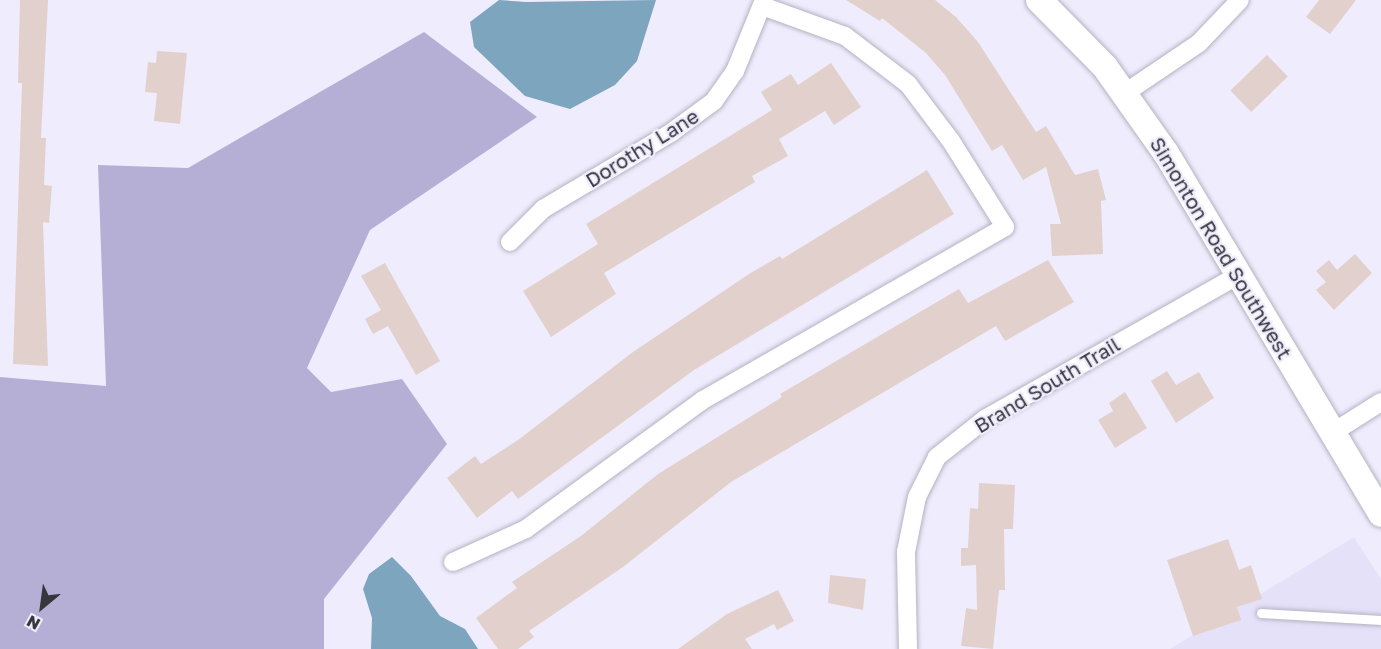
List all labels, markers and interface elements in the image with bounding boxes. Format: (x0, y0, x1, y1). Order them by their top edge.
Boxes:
street label: Dorothy Lane (581, 104, 703, 192)
street label: Simonton Road Southwest (1145, 133, 1297, 363)
street label: Brand South Trail (970, 332, 1124, 438)
north arrow (12, 577, 72, 637)
text: N (23, 611, 43, 634)

